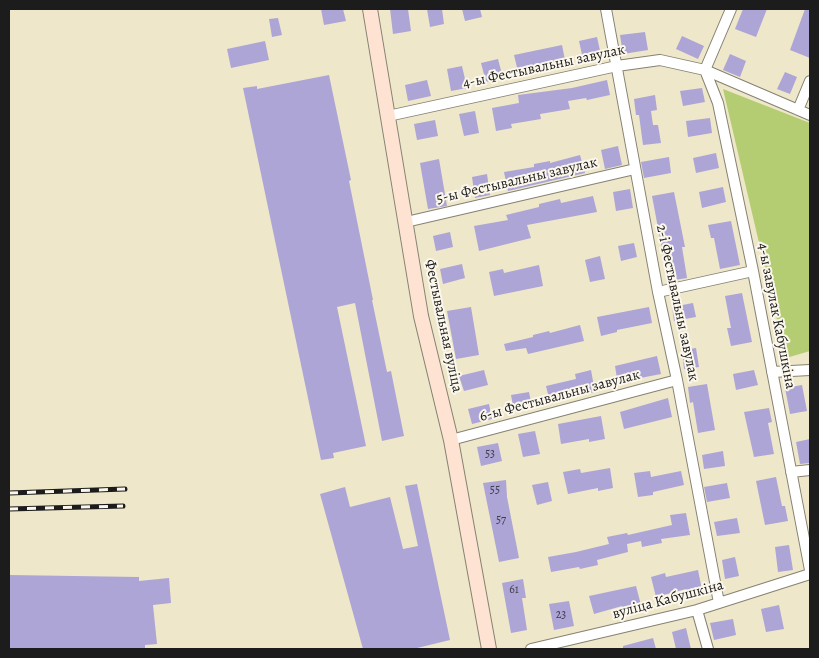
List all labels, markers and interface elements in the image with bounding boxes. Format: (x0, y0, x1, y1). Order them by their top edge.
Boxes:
street label: 4-ы Фестывальны завулак (461, 41, 627, 93)
street label: 5-ы Фестывальны завулак (435, 154, 599, 208)
street label: 2-і Фестывальны завулак (652, 223, 702, 383)
street label: 4-ы завулак Кабушкіна (753, 241, 799, 391)
street label: Фестывальная вуліца (420, 258, 466, 394)
street label: 6-ы Фестывальны завулак (478, 366, 642, 426)
house number: 53 (485, 447, 495, 461)
house number: 55 (490, 483, 500, 497)
house number: 57 (496, 513, 506, 527)
street label: вуліца Кабушкіна (610, 576, 726, 624)
house number: 61 (509, 583, 519, 597)
house number: 23 (556, 608, 566, 622)

